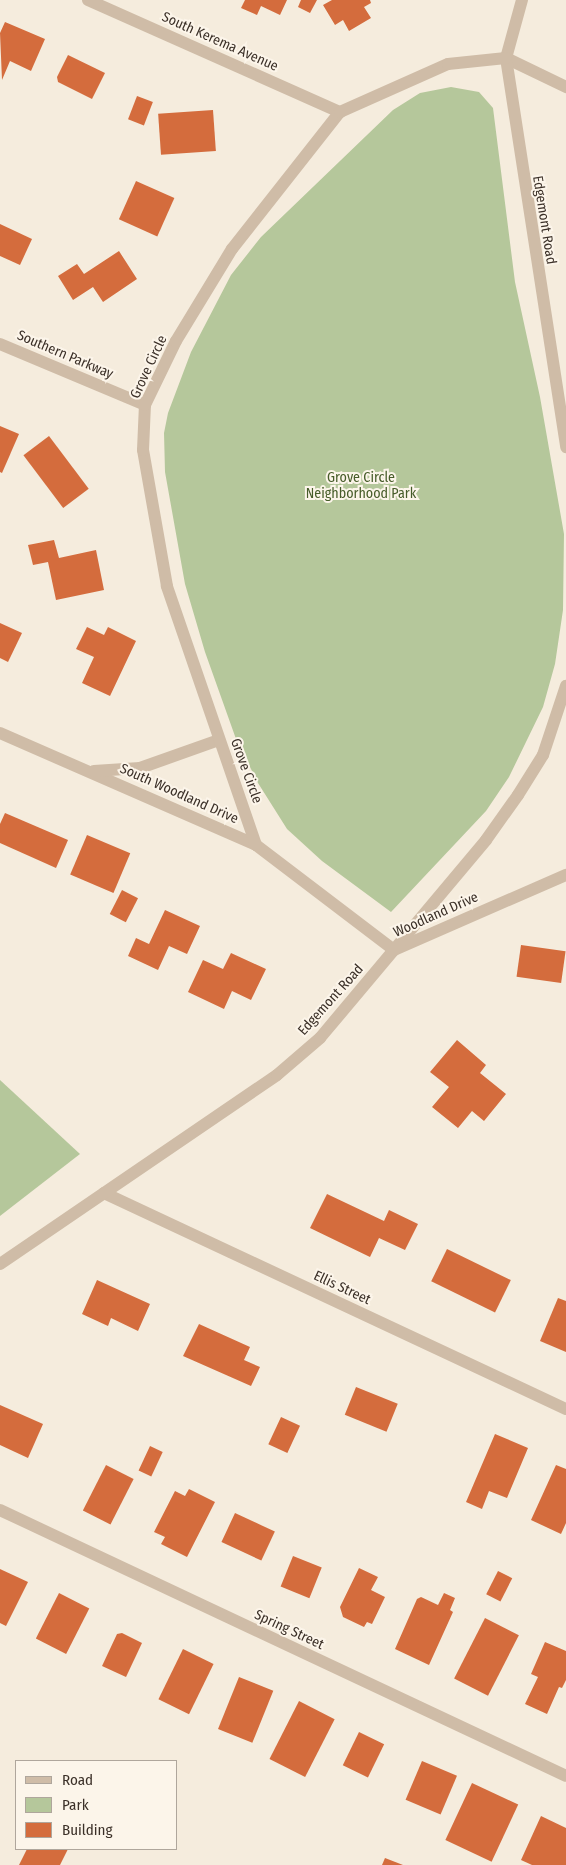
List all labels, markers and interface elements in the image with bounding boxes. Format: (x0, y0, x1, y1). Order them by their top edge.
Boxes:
street label: South Kerema Avenue (159, 9, 281, 75)
street label: Edgemont Road (529, 175, 559, 265)
street label: Southern Parkway (14, 327, 116, 383)
street label: Grove Circle (127, 333, 171, 401)
park label: Grove Circle Neighborhood Park (306, 470, 416, 502)
street label: Grove Circle (226, 736, 266, 806)
street label: South Woodland Drive (117, 760, 241, 828)
street label: Woodland Drive (391, 889, 481, 941)
street label: Edgemont Road (295, 961, 367, 1039)
street label: Ellis Street (311, 1267, 373, 1309)
street label: Spring Street (252, 1607, 326, 1653)
legend (15, 1760, 178, 1850)
text: Road (62, 1771, 93, 1789)
text: Park (62, 1796, 89, 1814)
text: Building (62, 1821, 113, 1839)

